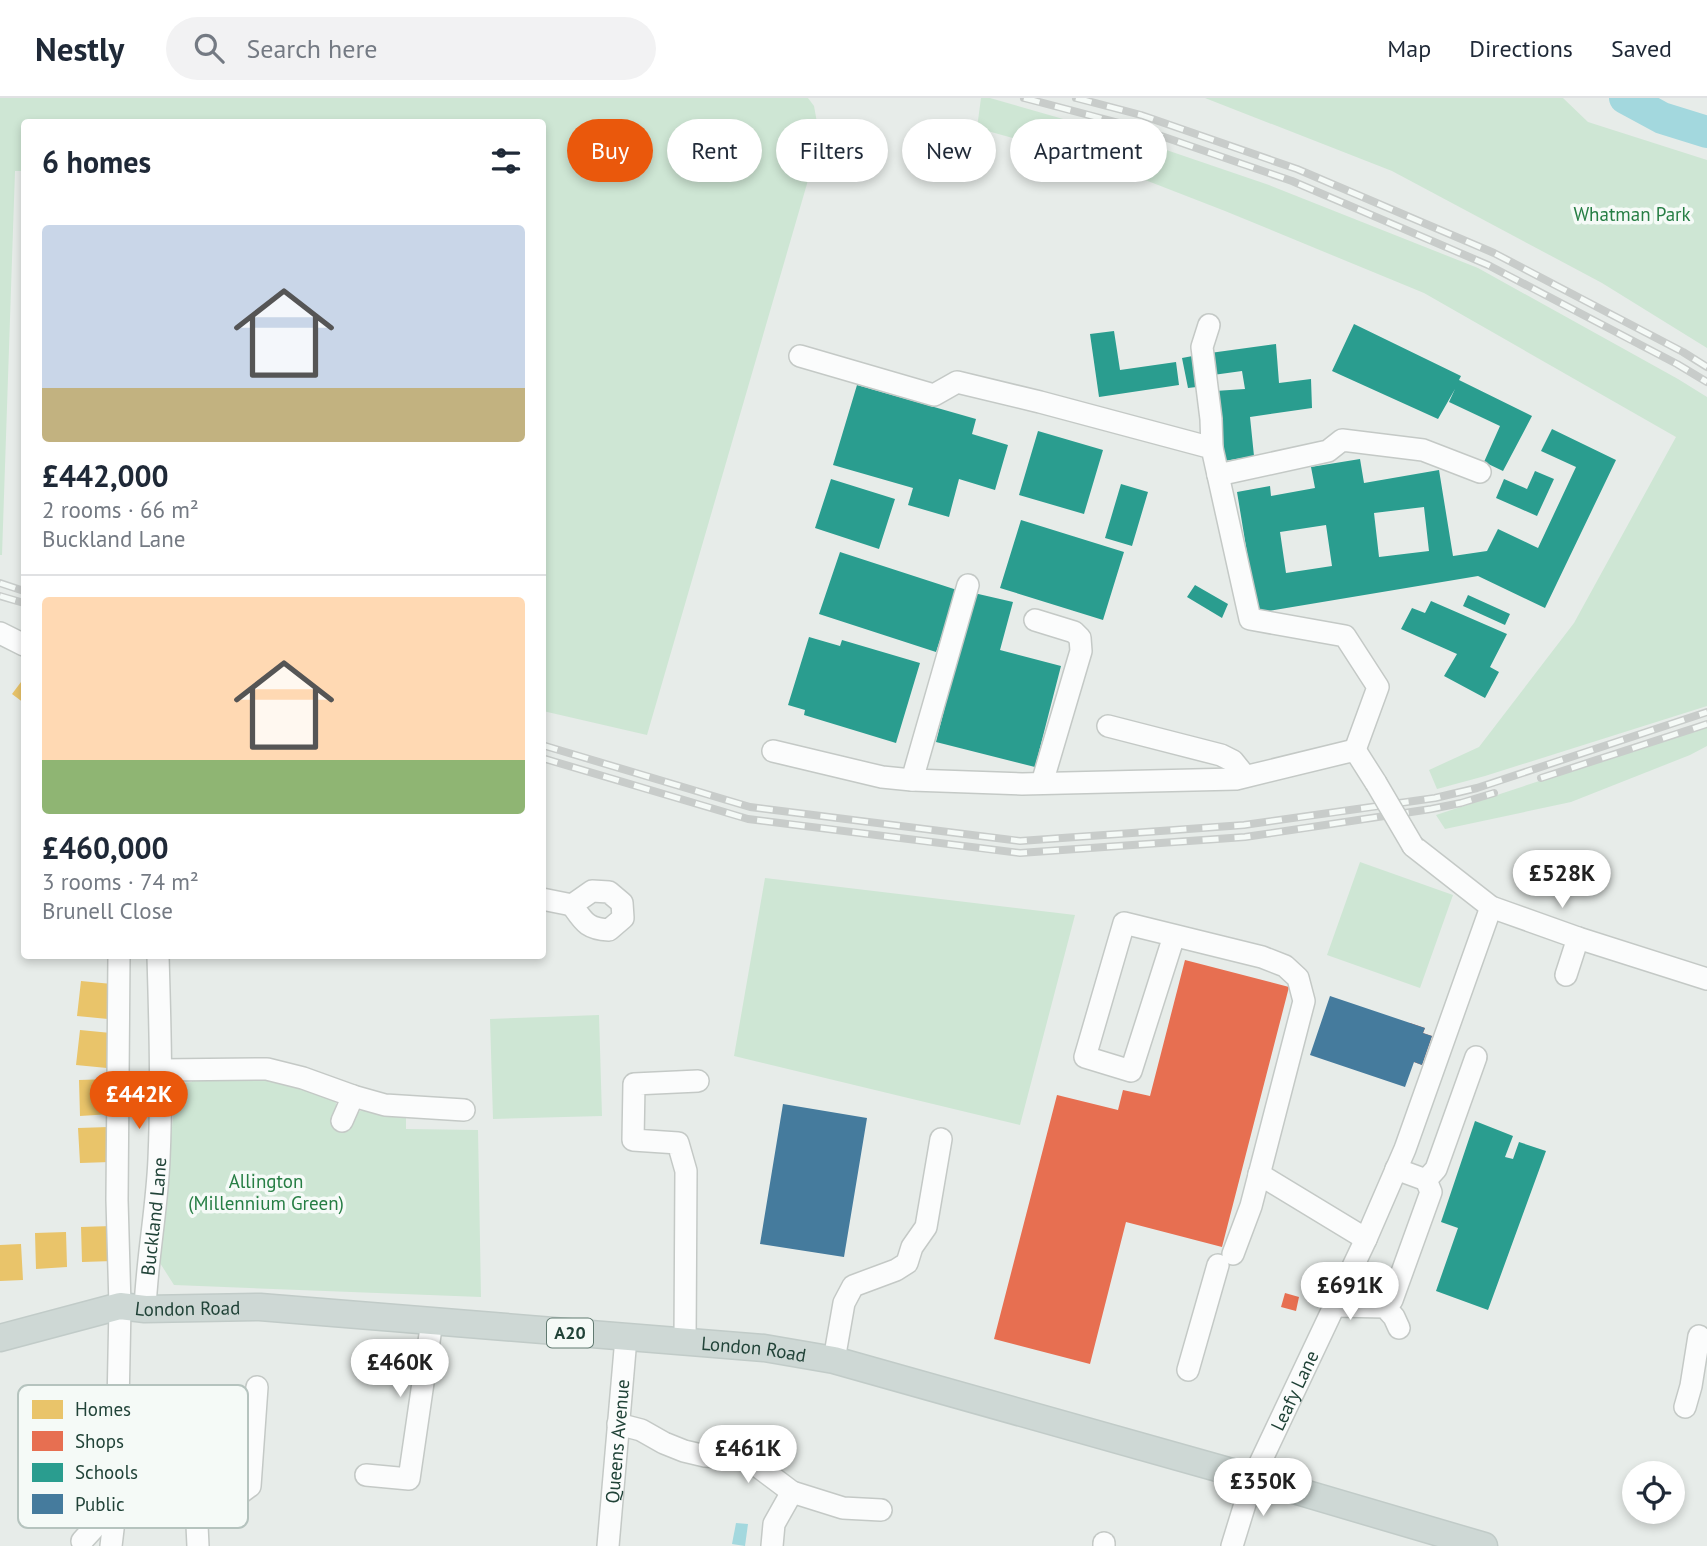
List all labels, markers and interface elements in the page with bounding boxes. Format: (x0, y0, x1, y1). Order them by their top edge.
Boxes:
search box (166, 17, 656, 80)
text: Nestly (35, 27, 124, 70)
icon: search (190, 29, 228, 67)
text: Search here (246, 32, 378, 65)
text: Map (1387, 33, 1431, 64)
text: Directions (1469, 33, 1573, 64)
text: Saved (1611, 33, 1672, 64)
chip: Buy (567, 119, 653, 182)
chip: Rent (667, 119, 762, 182)
chip: Filters (776, 119, 888, 182)
chip: New (902, 119, 996, 182)
chip: Apartment (1010, 119, 1167, 182)
text: 6 homes (42, 142, 151, 181)
icon: filters (487, 142, 525, 180)
park label: Whatman Park (1573, 202, 1691, 226)
icon: home (221, 270, 347, 396)
text: £442,000 (42, 456, 169, 495)
text: 2 rooms · 66 m² (42, 495, 199, 524)
text: Buckland Lane (42, 524, 186, 553)
icon: home (221, 642, 347, 768)
text: £460,000 (42, 828, 169, 867)
pin: £528K (1513, 850, 1611, 910)
text: £528K (1529, 858, 1595, 887)
text: 3 rooms · 74 m² (42, 867, 199, 896)
text: Brunell Close (42, 896, 173, 925)
pin: £442K (90, 1072, 188, 1131)
text: £442K (106, 1079, 172, 1108)
street label: Buckland Lane (135, 1157, 171, 1277)
park label: Allington (Millennium Green) (188, 1169, 344, 1215)
pin: £691K (1301, 1262, 1399, 1322)
text: £691K (1317, 1270, 1383, 1299)
street label: London Road (134, 1295, 241, 1321)
road number: A20 (547, 1318, 593, 1348)
street label: London Road (700, 1331, 808, 1367)
pin: £460K (351, 1340, 449, 1399)
street label: Leafy Lane (1265, 1346, 1324, 1434)
text: £460K (367, 1347, 433, 1376)
street label: Queens Avenue (600, 1378, 634, 1504)
legend (18, 1385, 248, 1528)
text: Homes (75, 1397, 131, 1421)
pin: £461K (699, 1426, 797, 1485)
text: Shops (75, 1429, 124, 1453)
text: £461K (715, 1433, 781, 1462)
pin: £350K (1214, 1458, 1312, 1518)
text: Schools (75, 1460, 138, 1484)
map controls (1622, 1461, 1685, 1524)
button: locate (1622, 1461, 1685, 1524)
text: £350K (1230, 1466, 1296, 1495)
text: Public (75, 1492, 125, 1516)

